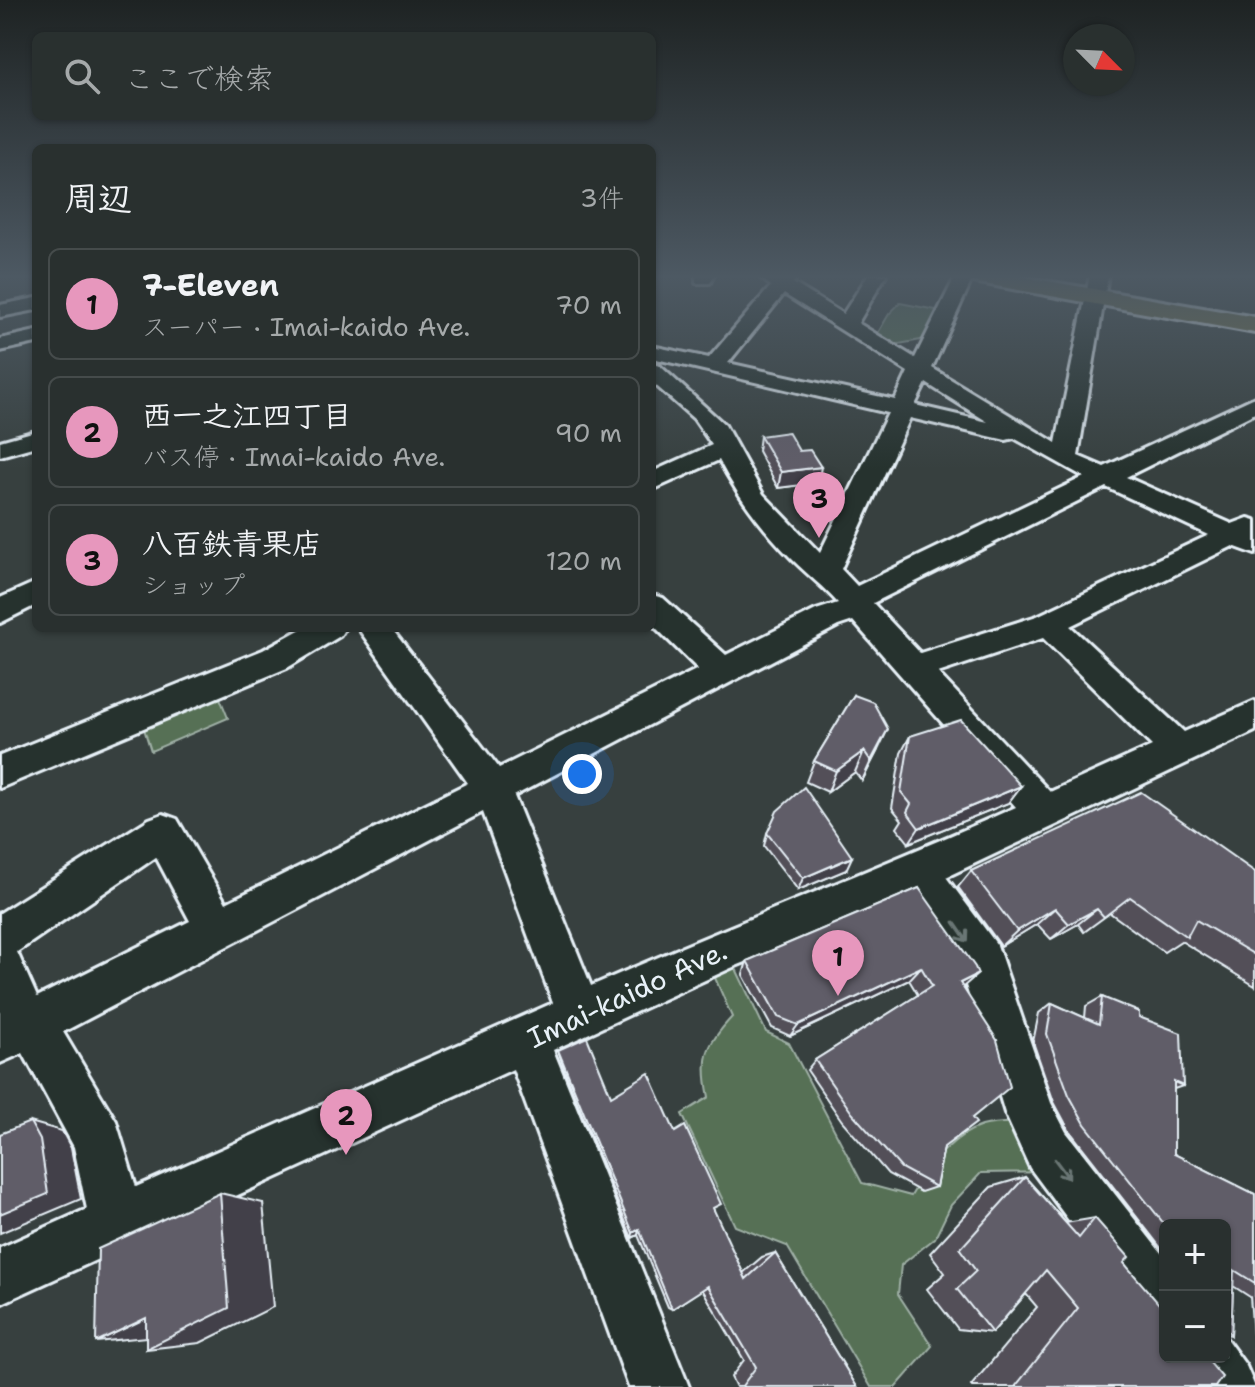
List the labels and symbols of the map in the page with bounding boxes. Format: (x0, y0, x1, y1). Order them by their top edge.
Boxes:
north arrow (1063, 24, 1135, 96)
pin: 3 (793, 472, 845, 538)
your location (562, 754, 602, 794)
one-way arrow (953, 921, 969, 943)
pin: 1 (812, 930, 864, 996)
street label: Imai-kaido Ave. (521, 931, 733, 1057)
pin: 2 (320, 1089, 372, 1155)
one-way arrow (1054, 1158, 1071, 1179)

